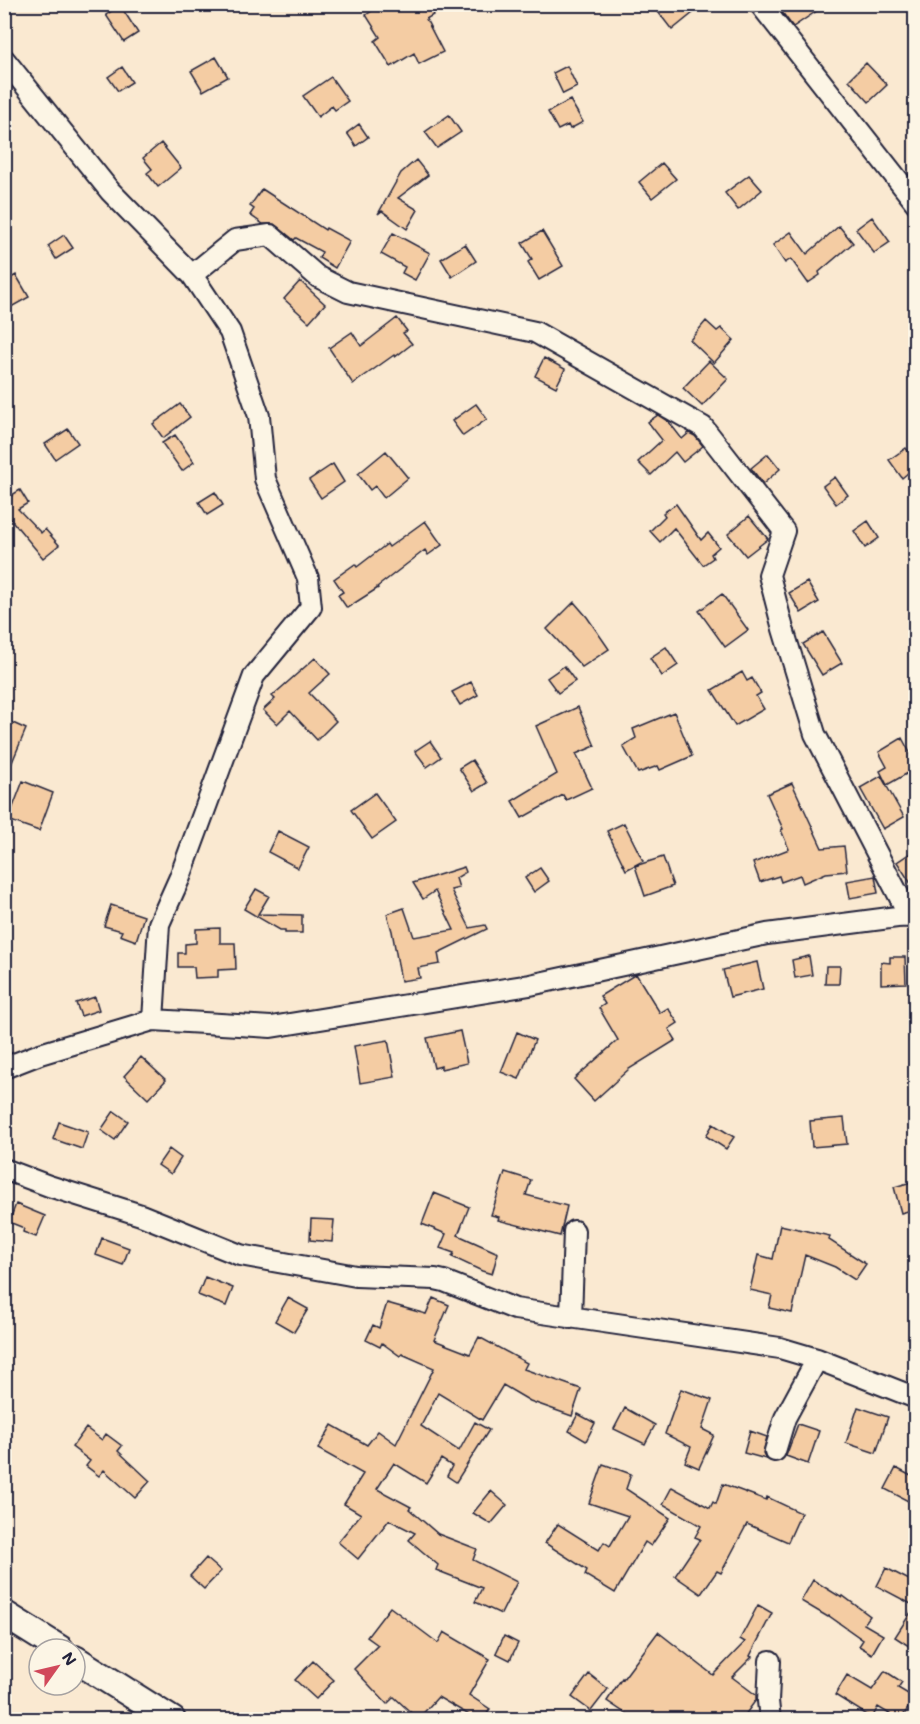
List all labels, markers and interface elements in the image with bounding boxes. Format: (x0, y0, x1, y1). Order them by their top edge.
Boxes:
north arrow (27, 1637, 87, 1697)
text: N (58, 1647, 82, 1669)

